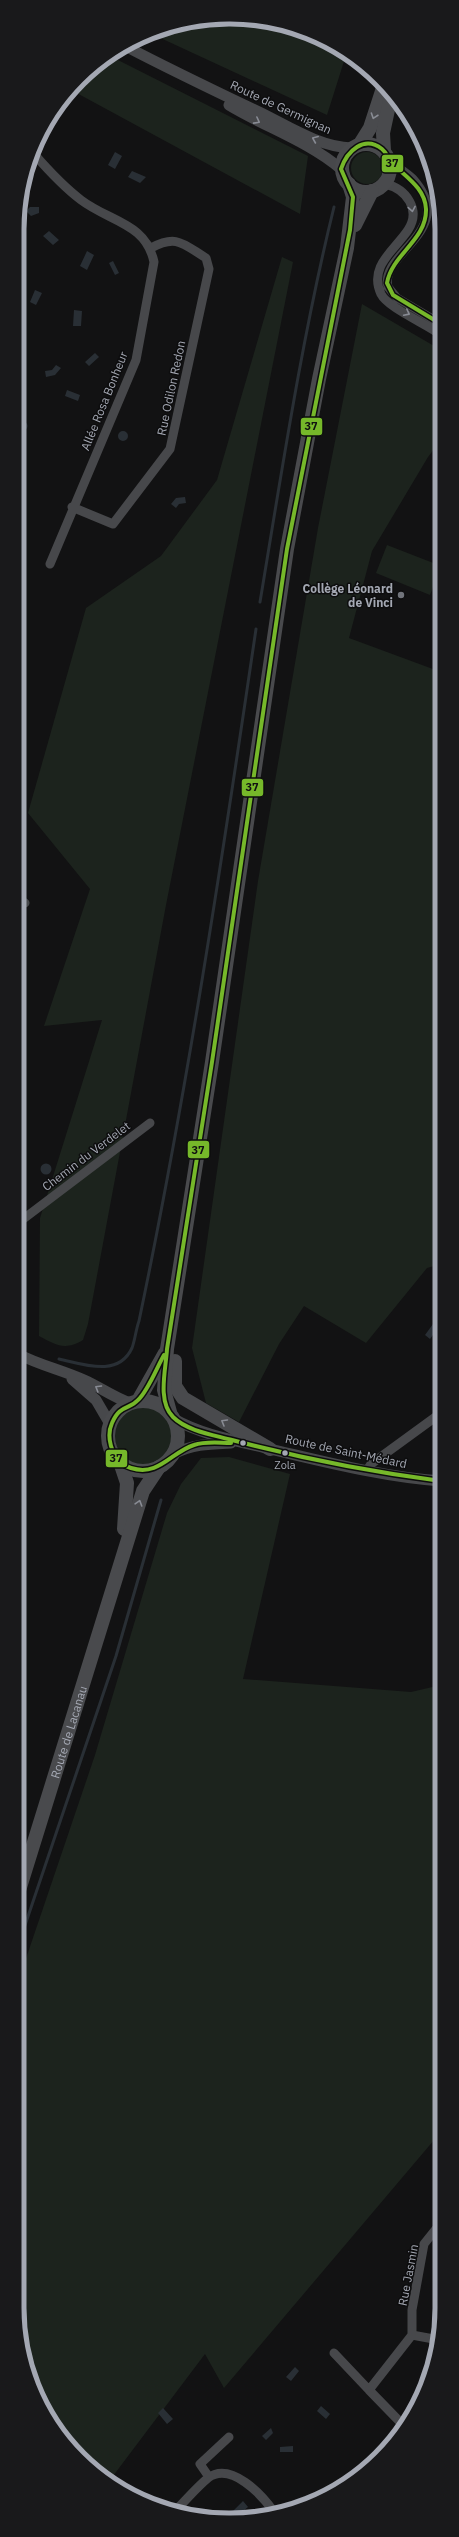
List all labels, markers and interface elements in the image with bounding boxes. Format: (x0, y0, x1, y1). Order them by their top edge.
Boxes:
street label: Route de Germignan (228, 77, 334, 137)
one-way arrow (371, 112, 379, 119)
one-way arrow (252, 117, 260, 124)
one-way arrow (311, 135, 318, 143)
line badge: 37 (381, 154, 404, 173)
text: 37 (385, 156, 399, 170)
one-way arrow (407, 205, 415, 212)
one-way arrow (403, 309, 410, 316)
street label: Rue Odilon Redon (154, 339, 188, 437)
street label: Allée Rosa Bonheur (77, 349, 131, 453)
line badge: 37 (300, 417, 323, 436)
text: 37 (304, 419, 318, 433)
place label: Collège Léonard de Vinci (303, 581, 393, 610)
marker: Collège Léonard de Vinci (396, 590, 406, 600)
line badge: 37 (241, 778, 264, 797)
text: 37 (245, 780, 259, 794)
street label: Chemin du Verdelet (39, 1118, 133, 1194)
line badge: 37 (187, 1140, 210, 1159)
text: 37 (191, 1143, 205, 1157)
one-way arrow (95, 1385, 102, 1392)
one-way arrow (221, 1420, 228, 1427)
street label: Route de Saint-Médard (284, 1431, 408, 1471)
unlabelled marker (238, 1438, 248, 1448)
marker: Zola (280, 1448, 290, 1458)
line badge: 37 (105, 1449, 128, 1468)
text: 37 (109, 1451, 123, 1465)
place label: Zola (274, 1458, 296, 1472)
one-way arrow (134, 1500, 143, 1507)
street label: Route de Lacanau (47, 1684, 90, 1780)
street label: Rue Jasmin (395, 2243, 421, 2307)

